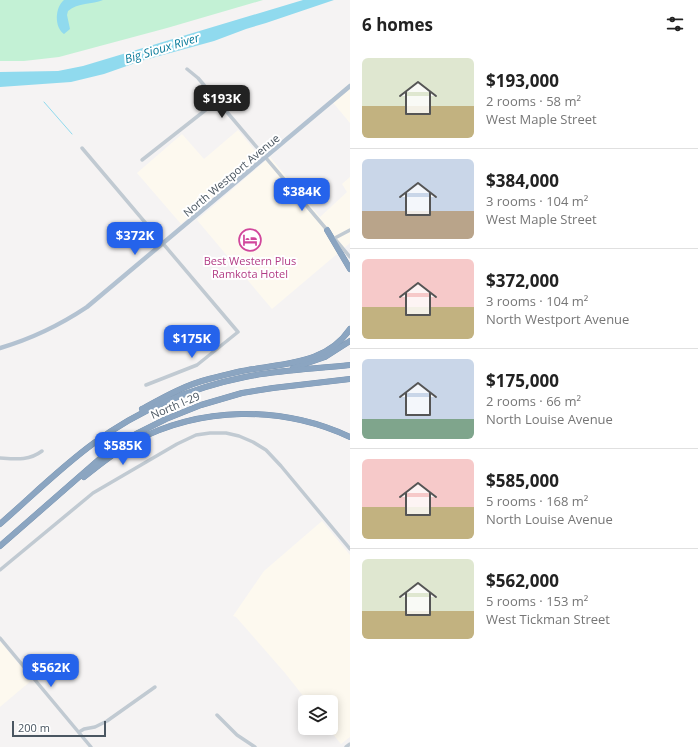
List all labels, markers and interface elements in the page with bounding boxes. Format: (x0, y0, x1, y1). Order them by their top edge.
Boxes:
text: 6 homes (362, 13, 433, 36)
icon: filters (664, 13, 686, 35)
water label: Big Sioux River (123, 28, 203, 67)
text: $193,000 (486, 69, 559, 92)
icon: home (394, 74, 442, 122)
pin: $193K (194, 85, 250, 119)
text: $193K (203, 89, 241, 107)
text: 2 rooms · 58 m² (486, 92, 581, 110)
text: West Maple Street (486, 110, 597, 128)
street label: North Westport Avenue (180, 130, 282, 220)
text: $384,000 (486, 169, 559, 192)
icon: home (394, 175, 442, 223)
pin: $384K (274, 178, 330, 212)
text: $384K (283, 182, 321, 200)
text: 3 rooms · 104 m² (486, 192, 588, 210)
text: West Maple Street (486, 210, 597, 228)
pin: $372K (107, 222, 163, 256)
text: $372K (116, 226, 154, 244)
hotel icon: Best Western Plus Ramkota Hotel (237, 227, 263, 253)
place label: Best Western Plus Ramkota Hotel (204, 253, 296, 281)
text: $372,000 (486, 269, 559, 292)
icon: home (394, 275, 442, 323)
text: 3 rooms · 104 m² (486, 292, 588, 310)
text: North Westport Avenue (486, 310, 629, 328)
pin: $175K (164, 325, 220, 359)
text: $175K (173, 329, 211, 347)
text: $175,000 (486, 369, 559, 392)
icon: home (394, 375, 442, 423)
street label: North I-29 (148, 388, 202, 422)
text: 2 rooms · 66 m² (486, 392, 581, 410)
text: North Louise Avenue (486, 410, 613, 428)
pin: $585K (95, 432, 151, 466)
text: $585K (104, 436, 142, 454)
text: $585,000 (486, 469, 559, 492)
icon: home (394, 475, 442, 523)
text: 5 rooms · 168 m² (486, 492, 588, 510)
text: North Louise Avenue (486, 510, 613, 528)
text: $562,000 (486, 569, 559, 592)
icon: home (394, 575, 442, 623)
text: 5 rooms · 153 m² (486, 592, 588, 610)
text: West Tickman Street (486, 610, 610, 628)
pin: $562K (23, 654, 79, 688)
text: $562K (32, 658, 70, 676)
map controls (298, 695, 338, 735)
button: layers (298, 695, 338, 735)
scale bar (12, 719, 106, 738)
text: 200 m (18, 720, 50, 735)

